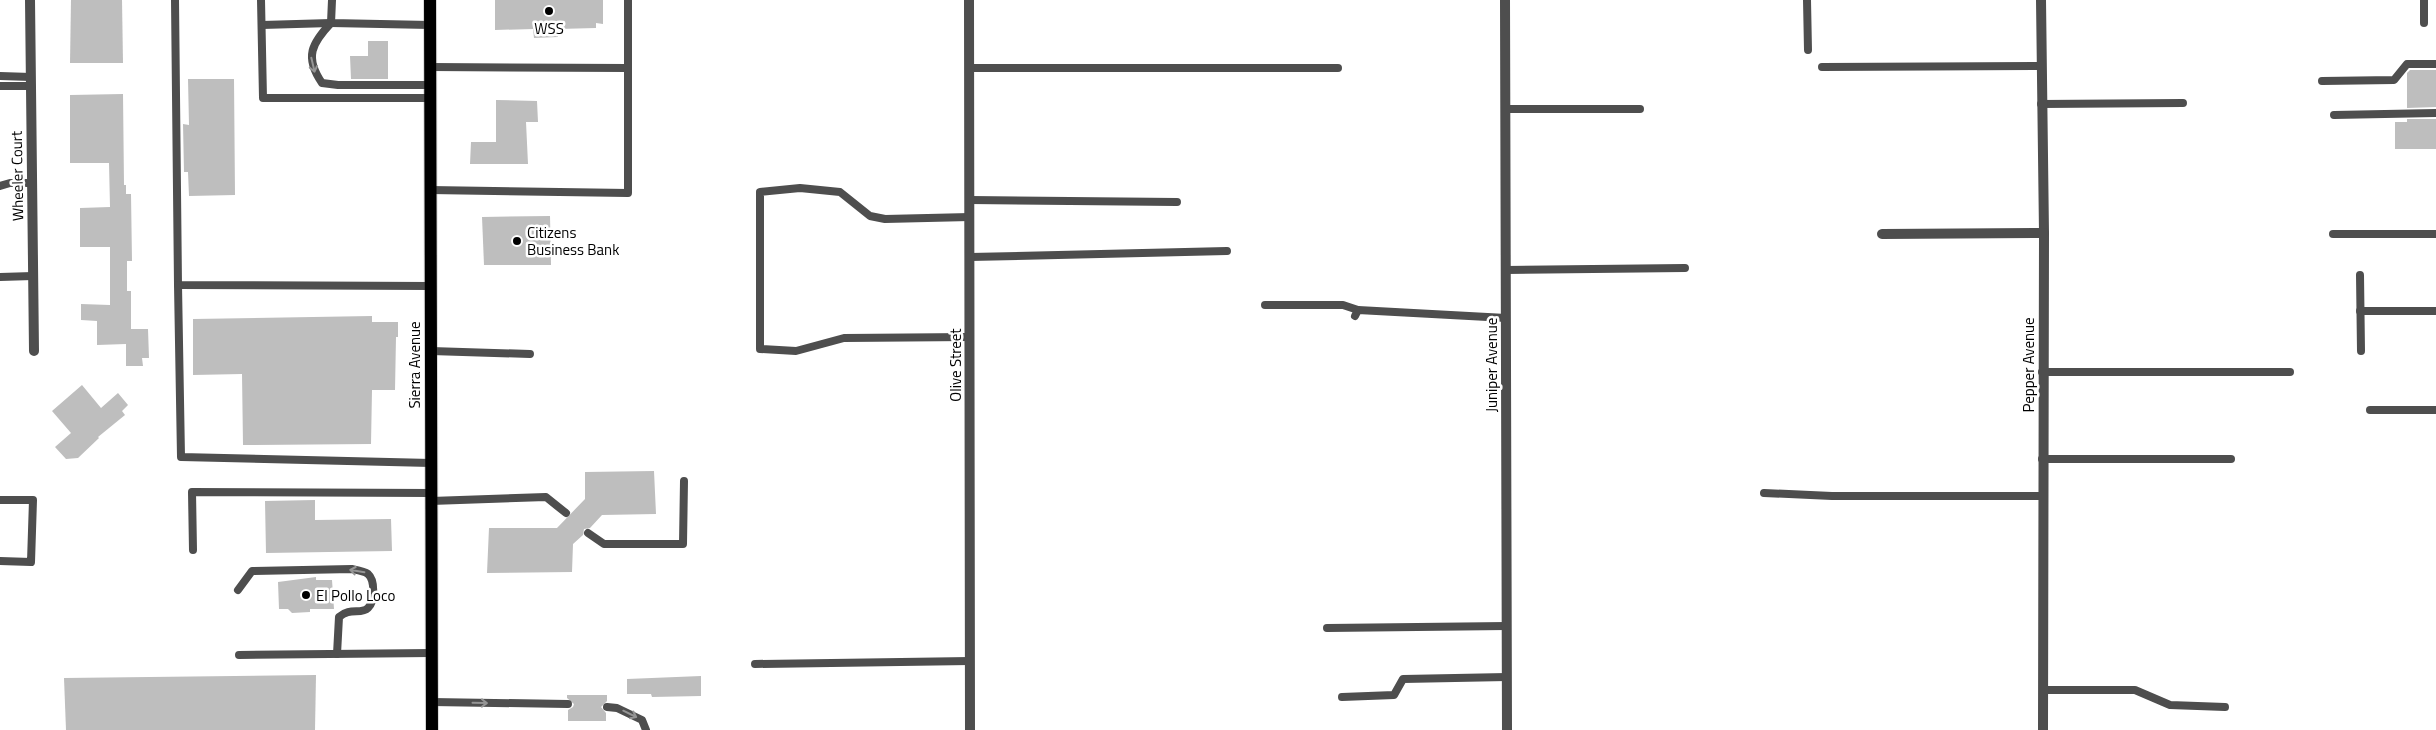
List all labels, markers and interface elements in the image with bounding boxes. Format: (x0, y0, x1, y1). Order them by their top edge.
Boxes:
marker: WSS (543, 5, 555, 17)
place label: WSS (534, 17, 564, 40)
one-way arrow (309, 56, 318, 72)
street label: Wheeler Court (5, 130, 29, 221)
place label: Citizens Business Bank (527, 221, 619, 261)
marker: Citizens Business Bank (511, 235, 523, 247)
street label: Pepper Avenue (2017, 317, 2040, 413)
street label: Juniper Avenue (1480, 318, 1503, 412)
street label: Sierra Avenue (403, 321, 426, 409)
street label: Olive Street (944, 328, 967, 402)
one-way arrow (349, 565, 365, 575)
place label: El Pollo Loco (316, 584, 395, 607)
marker: El Pollo Loco (300, 589, 312, 601)
one-way arrow (472, 698, 488, 708)
one-way arrow (622, 710, 637, 719)

